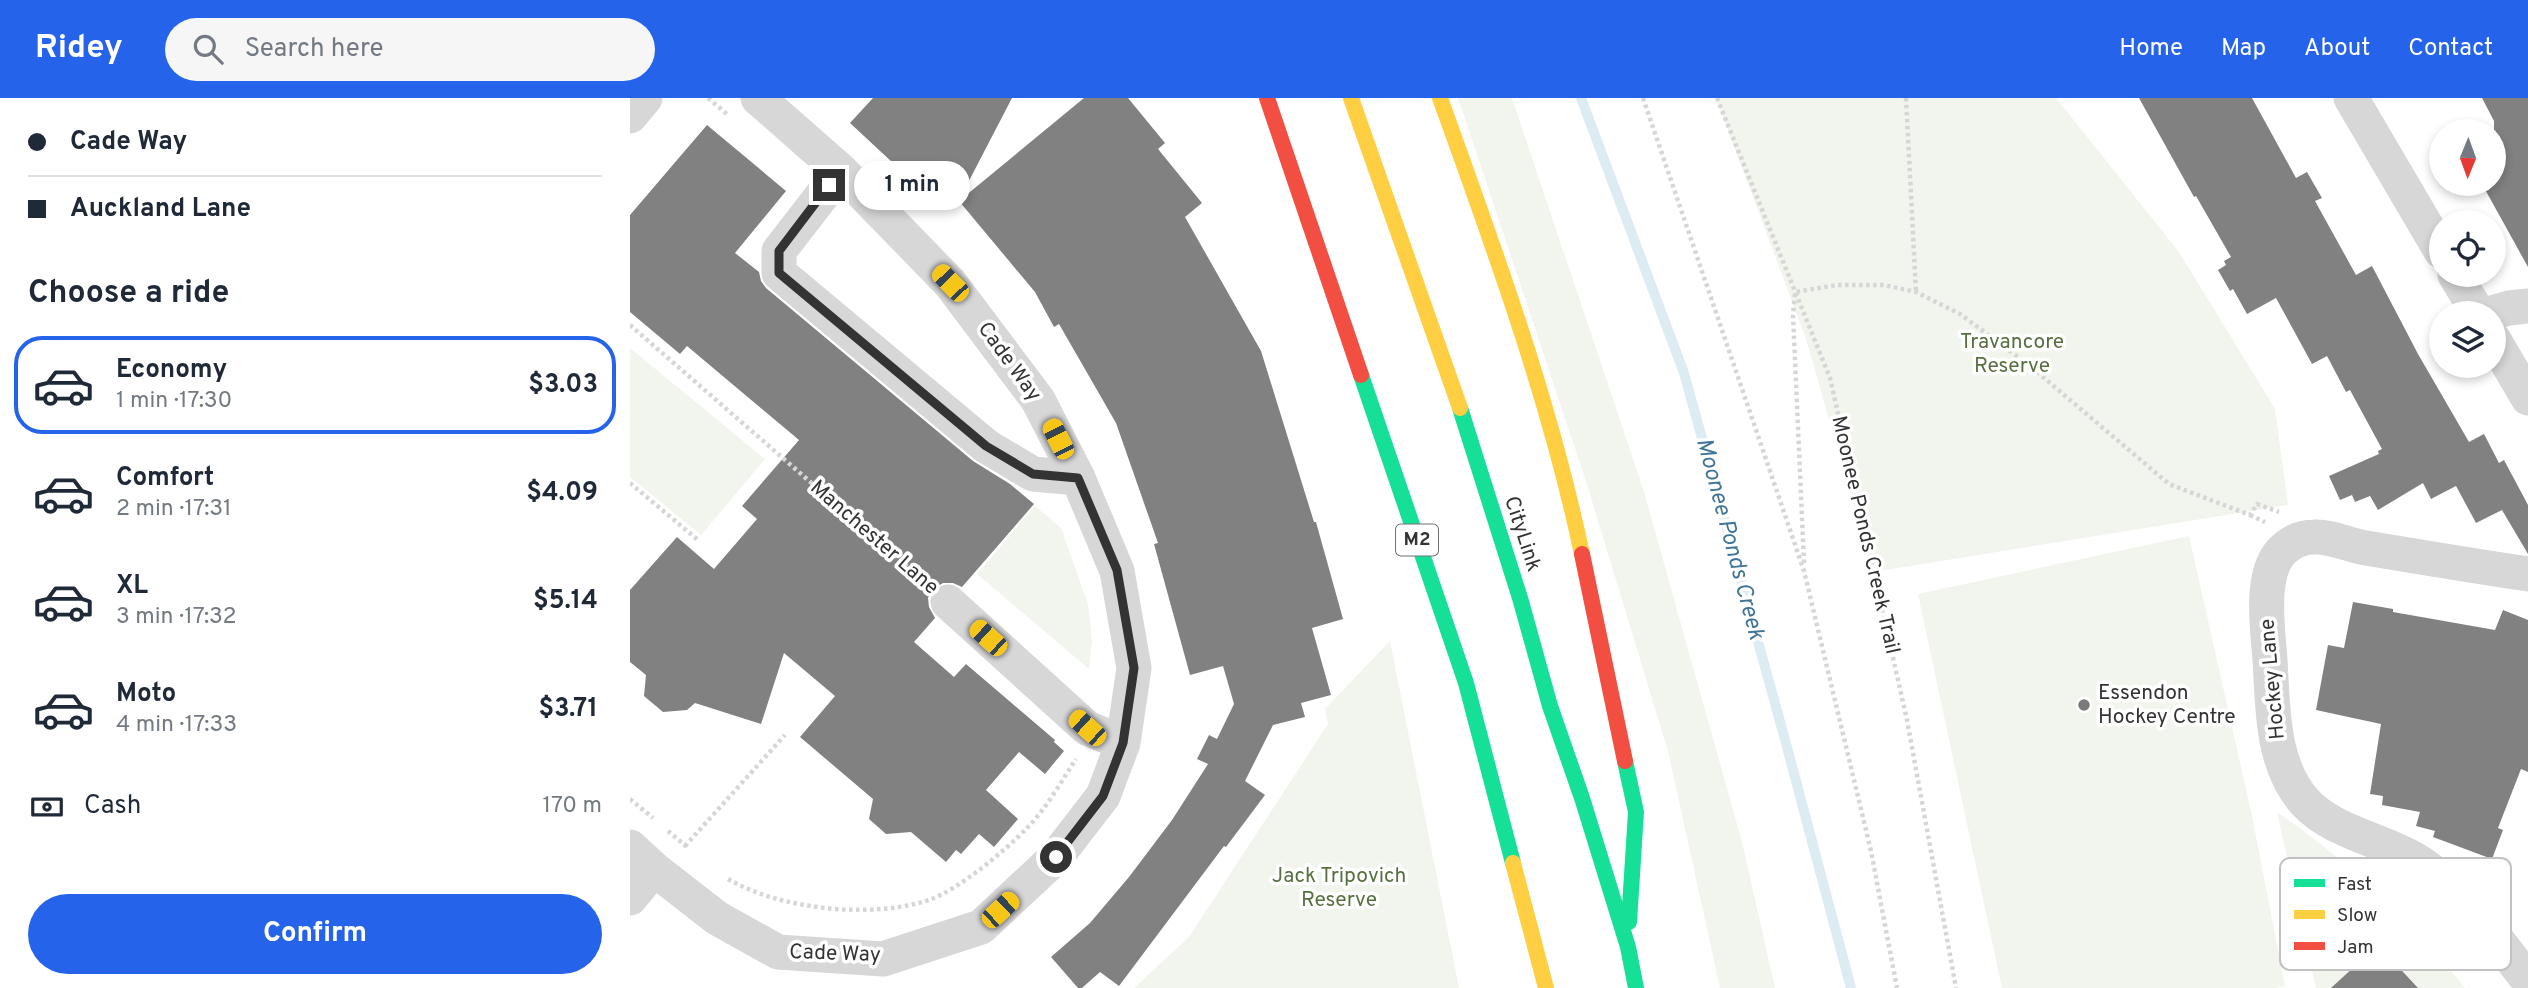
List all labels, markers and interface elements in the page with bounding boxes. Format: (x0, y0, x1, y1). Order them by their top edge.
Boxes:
search box (165, 18, 655, 81)
text: Ridey (35, 28, 123, 70)
icon: search (189, 30, 227, 68)
text: Search here (245, 33, 384, 66)
text: Home (2119, 34, 2183, 64)
text: Map (2221, 34, 2266, 64)
text: About (2304, 34, 2370, 64)
text: Contact (2408, 34, 2493, 64)
north arrow (2429, 119, 2506, 196)
map controls (2429, 119, 2506, 378)
text: Cade Way (70, 126, 187, 159)
callout: 1 min (854, 160, 969, 210)
route end (813, 169, 845, 201)
text: 1 min (884, 171, 940, 200)
text: Auckland Lane (70, 193, 251, 226)
button: locate (2429, 210, 2506, 287)
car (928, 261, 973, 305)
text: Choose a ride (28, 274, 229, 314)
button: layers (2429, 301, 2506, 378)
street label: Cade Way (971, 317, 1047, 407)
park label: Travancore Reserve (1960, 329, 2064, 380)
icon: car (32, 354, 95, 417)
text: Economy (116, 354, 227, 387)
text: $3.03 (528, 369, 598, 402)
text: 1 min · 17:30 (116, 387, 232, 416)
street label: Moonee Ponds Creek Trail (1824, 413, 1906, 657)
car (1040, 416, 1077, 462)
water label: Moonee Ponds Creek (1688, 435, 1770, 643)
icon: car (32, 462, 95, 525)
text: Comfort (116, 462, 214, 495)
street label: Manchester Lane (804, 475, 944, 601)
text: $4.09 (526, 477, 598, 510)
street label: CityLink (1497, 493, 1547, 575)
text: 2 min · 17:31 (116, 495, 232, 524)
road number: M2 (1396, 524, 1438, 556)
icon: car (32, 570, 95, 633)
text: XL (116, 570, 148, 603)
text: $5.14 (533, 585, 598, 618)
text: 3 min · 17:32 (116, 603, 237, 632)
car (966, 616, 1011, 660)
street label: Hockey Lane (2254, 617, 2292, 741)
icon: car (32, 678, 95, 741)
text: Moto (116, 678, 176, 711)
place label: Essendon Hockey Centre (2098, 680, 2236, 731)
text: $3.71 (538, 693, 598, 726)
marker: Essendon Hockey Centre (2076, 697, 2092, 713)
car (1065, 706, 1110, 750)
text: 4 min · 17:33 (116, 711, 237, 740)
icon: cash (28, 788, 66, 826)
text: Cash (84, 790, 141, 823)
text: 170 m (543, 792, 602, 821)
route start (1040, 841, 1072, 873)
legend (2280, 858, 2511, 970)
park label: Jack Tripovich Reserve (1272, 863, 1406, 914)
text: Fast (2337, 873, 2372, 897)
car (978, 888, 1023, 932)
button: Confirm (28, 894, 602, 974)
text: Slow (2337, 904, 2377, 928)
text: Jam (2337, 936, 2374, 960)
street label: Cade Way (789, 939, 881, 969)

